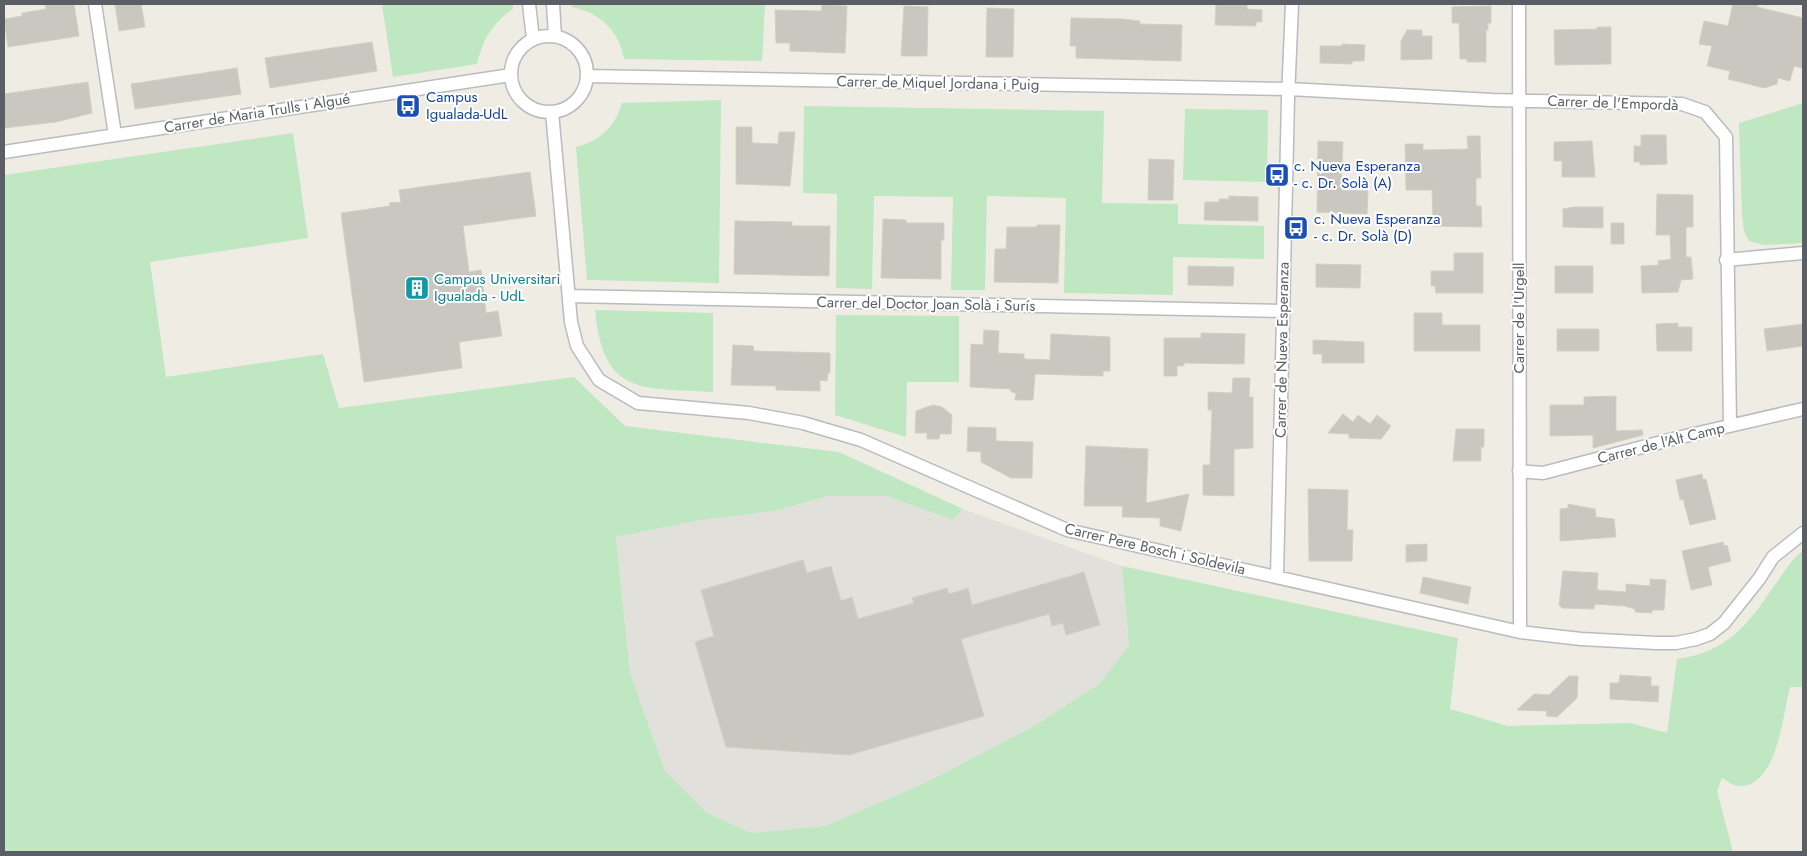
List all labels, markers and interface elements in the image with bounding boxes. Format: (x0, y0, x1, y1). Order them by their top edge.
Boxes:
street label: Carrer de Miquel Jordana i Puig (836, 70, 1040, 96)
place label: Campus Igualada-UdL (426, 86, 508, 125)
street label: Carrer de Maria Trulls i Algué (162, 87, 352, 139)
street label: Carrer de l'Empordà (1547, 90, 1679, 116)
bus stop icon: Campus Igualada-UdL (395, 93, 421, 119)
place label: c. Nueva Esperanza - c. Dr. Solà (A) (1294, 155, 1420, 194)
bus stop icon: c. Nueva Esperanza - c. Dr. Solà (A) (1264, 162, 1290, 188)
place label: c. Nueva Esperanza - c. Dr. Solà (D) (1314, 208, 1440, 247)
bus stop icon: c. Nueva Esperanza - c. Dr. Solà (D) (1283, 215, 1309, 241)
street label: Carrer de Nueva Esperanza (1269, 262, 1295, 438)
street label: Carrer de l'Urgell (1508, 263, 1530, 373)
place label: Campus Universitari Igualada - UdL (434, 268, 560, 307)
building icon: Campus Universitari Igualada - UdL (404, 275, 430, 301)
street label: Carrer del Doctor Joan Solà i Surís (816, 291, 1036, 317)
street label: Carrer de l'Alt Camp (1595, 416, 1727, 469)
street label: Carrer Pere Bosch i Soldevila (1062, 517, 1248, 581)

